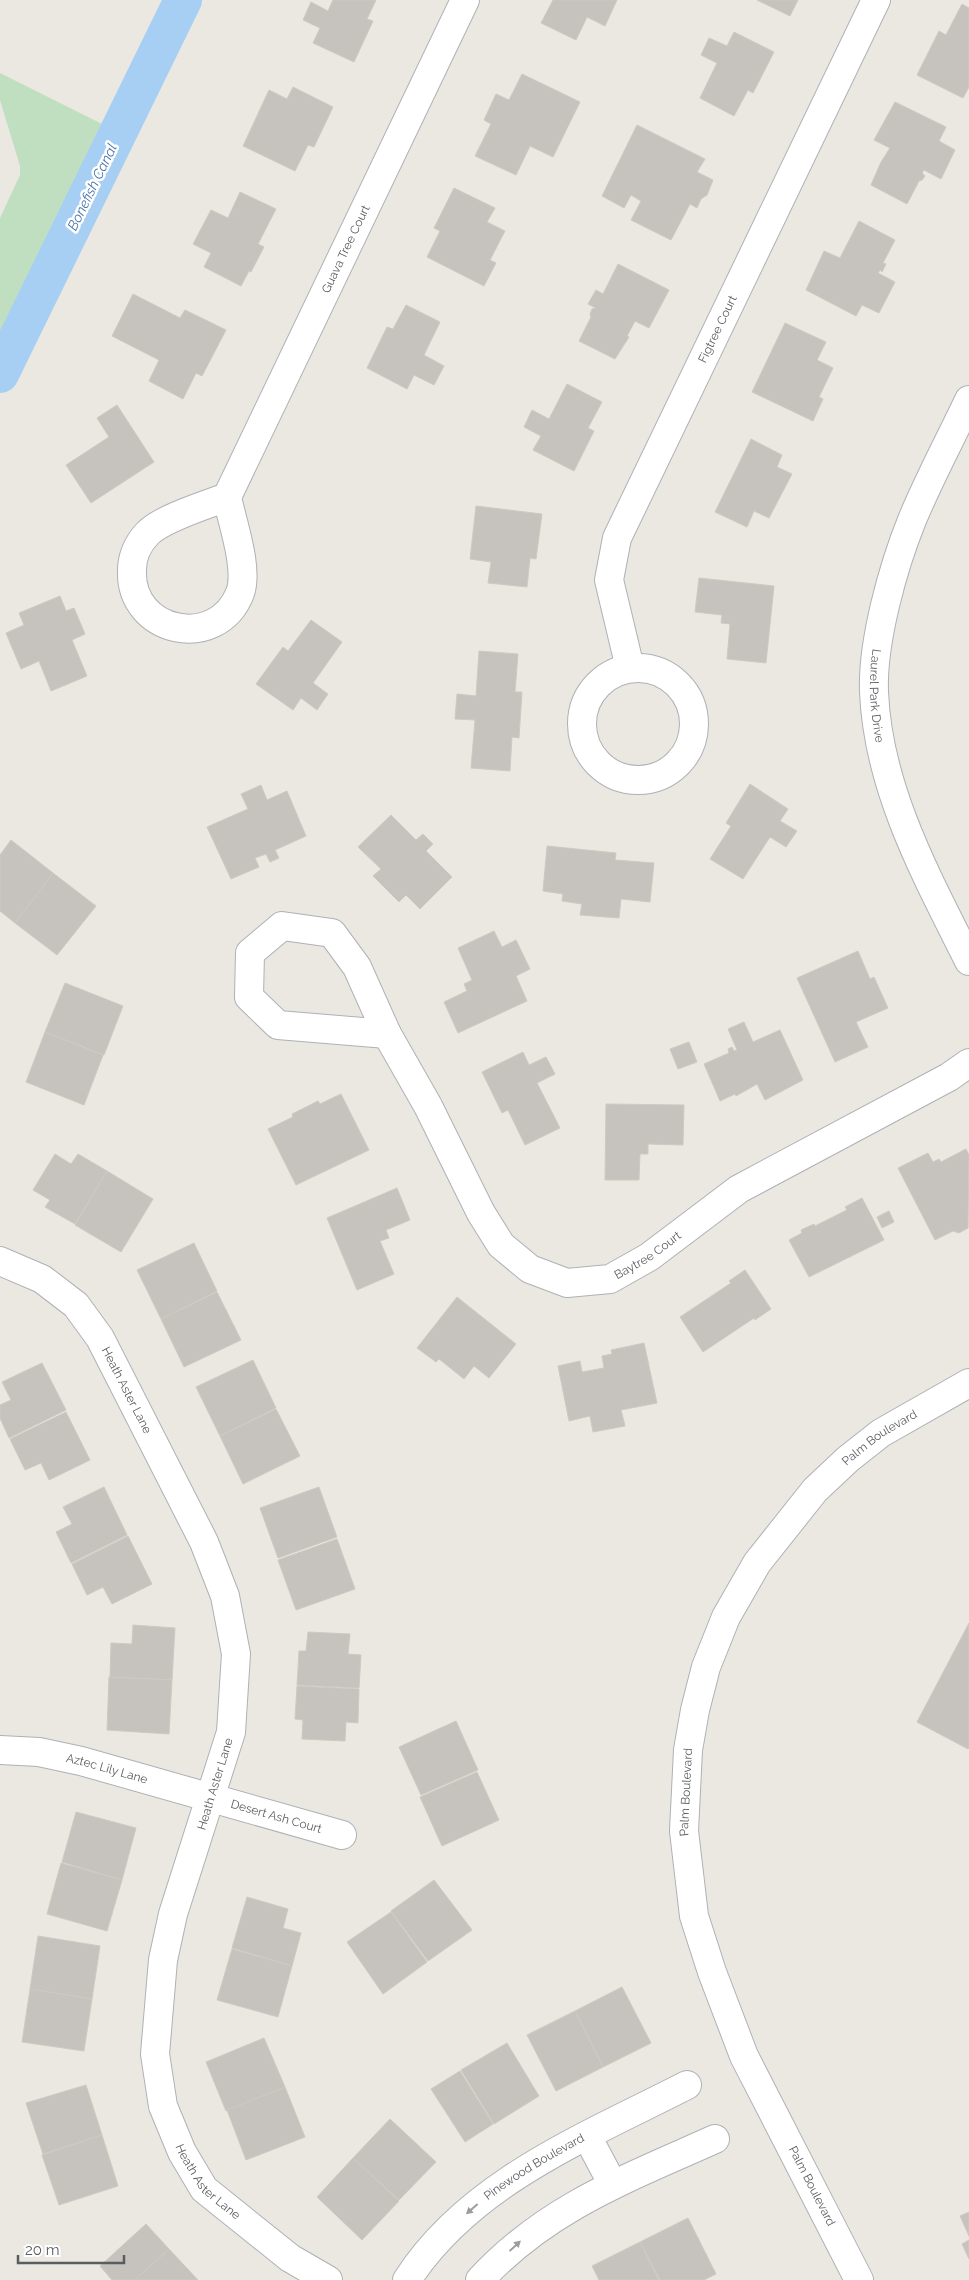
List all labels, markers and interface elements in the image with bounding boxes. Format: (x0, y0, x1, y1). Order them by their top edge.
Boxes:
water label: Bonefish Canal (64, 141, 120, 233)
street label: Guava Tree Court (319, 203, 373, 295)
street label: Figtree Court (695, 293, 740, 365)
street label: Laurel Park Drive (867, 648, 887, 744)
street label: Baytree Court (612, 1228, 684, 1282)
street label: Heath Aster Lane (99, 1345, 155, 1436)
street label: Palm Boulevard (839, 1407, 919, 1468)
street label: Heath Aster Lane (194, 1736, 236, 1832)
street label: Palm Boulevard (677, 1748, 695, 1837)
street label: Aztec Lily Lane (65, 1751, 149, 1787)
street label: Desert Ash Court (229, 1797, 323, 1836)
street label: Pinewood Boulevard (481, 2131, 587, 2203)
street label: Heath Aster Lane (172, 2142, 243, 2222)
street label: Palm Boulevard (786, 2144, 838, 2228)
one-way arrow (466, 2203, 478, 2214)
scale bar (18, 2232, 124, 2264)
one-way arrow (509, 2240, 521, 2252)
text: 20 m (25, 2241, 60, 2259)

